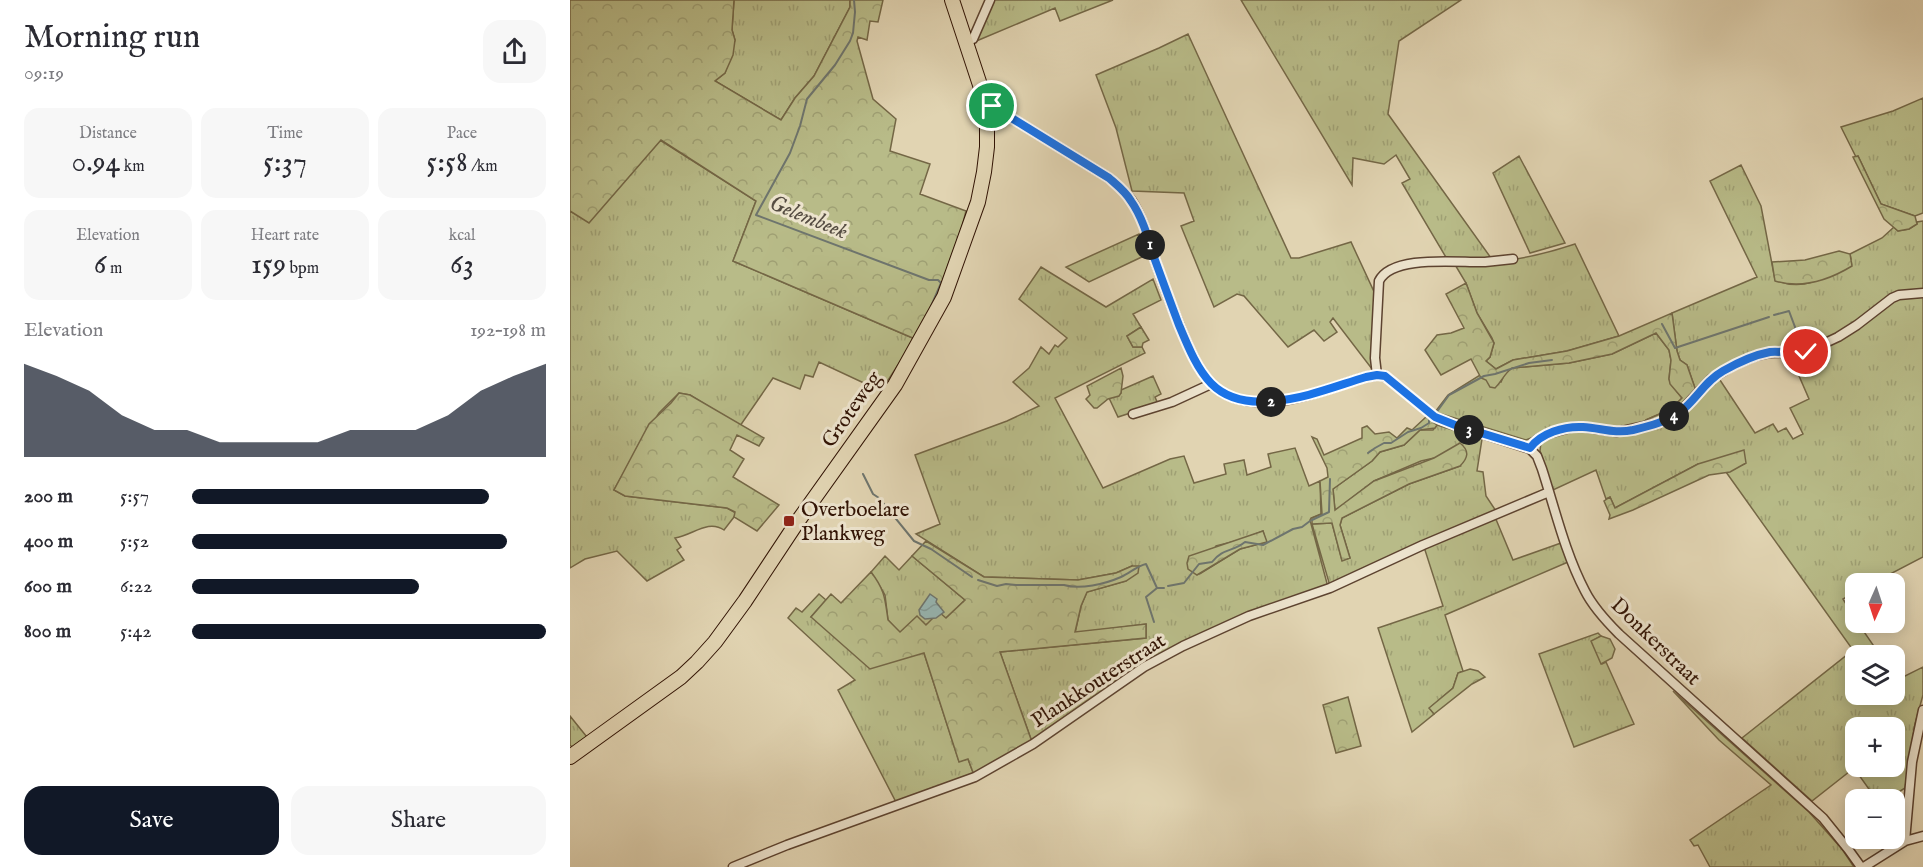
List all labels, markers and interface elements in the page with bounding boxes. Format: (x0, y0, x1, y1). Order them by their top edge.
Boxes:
text: Morning run (24, 17, 200, 59)
button: share (483, 20, 546, 83)
text: 09:19 (24, 61, 64, 86)
pin (966, 80, 1017, 131)
icon: arrive (975, 89, 1008, 122)
text: Distance (79, 124, 137, 144)
text: Time (267, 124, 303, 144)
text: Pace (447, 124, 477, 144)
text: 0.94 (71, 144, 120, 182)
text: 5:37 (263, 144, 307, 182)
text: 5:58 (426, 144, 468, 182)
text: km (120, 157, 145, 177)
text: /km (468, 157, 498, 177)
water label: Gelembeek (765, 190, 852, 246)
text: Elevation (76, 226, 140, 246)
text: Heart rate (251, 226, 319, 246)
text: kcal (449, 226, 475, 246)
pin: 1 (1135, 230, 1165, 260)
text: 1 (1147, 235, 1153, 255)
text: 6 (94, 246, 106, 284)
text: 159 (251, 246, 286, 284)
text: 63 (450, 246, 474, 284)
text: m (106, 259, 122, 279)
text: bpm (286, 259, 319, 279)
text: Elevation (24, 318, 103, 343)
text: 192–198 m (470, 318, 546, 343)
pin (1780, 326, 1831, 377)
icon: check (1789, 335, 1822, 368)
street label: Groteweg (816, 366, 889, 453)
pin: 2 (1256, 387, 1286, 417)
text: 2 (1267, 392, 1275, 412)
pin: 4 (1659, 401, 1689, 431)
text: 4 (1670, 406, 1678, 426)
pin: 3 (1454, 415, 1484, 445)
text: 3 (1466, 420, 1472, 440)
text: 200 m (24, 484, 73, 509)
text: 5:57 (120, 484, 149, 509)
place label: Overboelare Plankweg (801, 497, 910, 548)
marker: Overboelare Plankweg (782, 514, 796, 528)
text: 400 m (24, 529, 73, 554)
text: 5:52 (120, 529, 149, 554)
north arrow (1845, 573, 1905, 633)
map controls (1845, 573, 1905, 849)
text: 600 m (24, 574, 72, 599)
text: 6:22 (120, 574, 152, 599)
street label: Donkerstraat (1604, 592, 1706, 692)
text: 800 m (24, 619, 71, 644)
text: 5:42 (120, 619, 152, 644)
street label: Plankkouterstraat (1027, 628, 1171, 735)
button: layers (1845, 645, 1905, 705)
button: + (1845, 717, 1905, 777)
button: Save (24, 786, 279, 855)
button: Share (291, 786, 546, 855)
button: − (1845, 789, 1905, 849)

